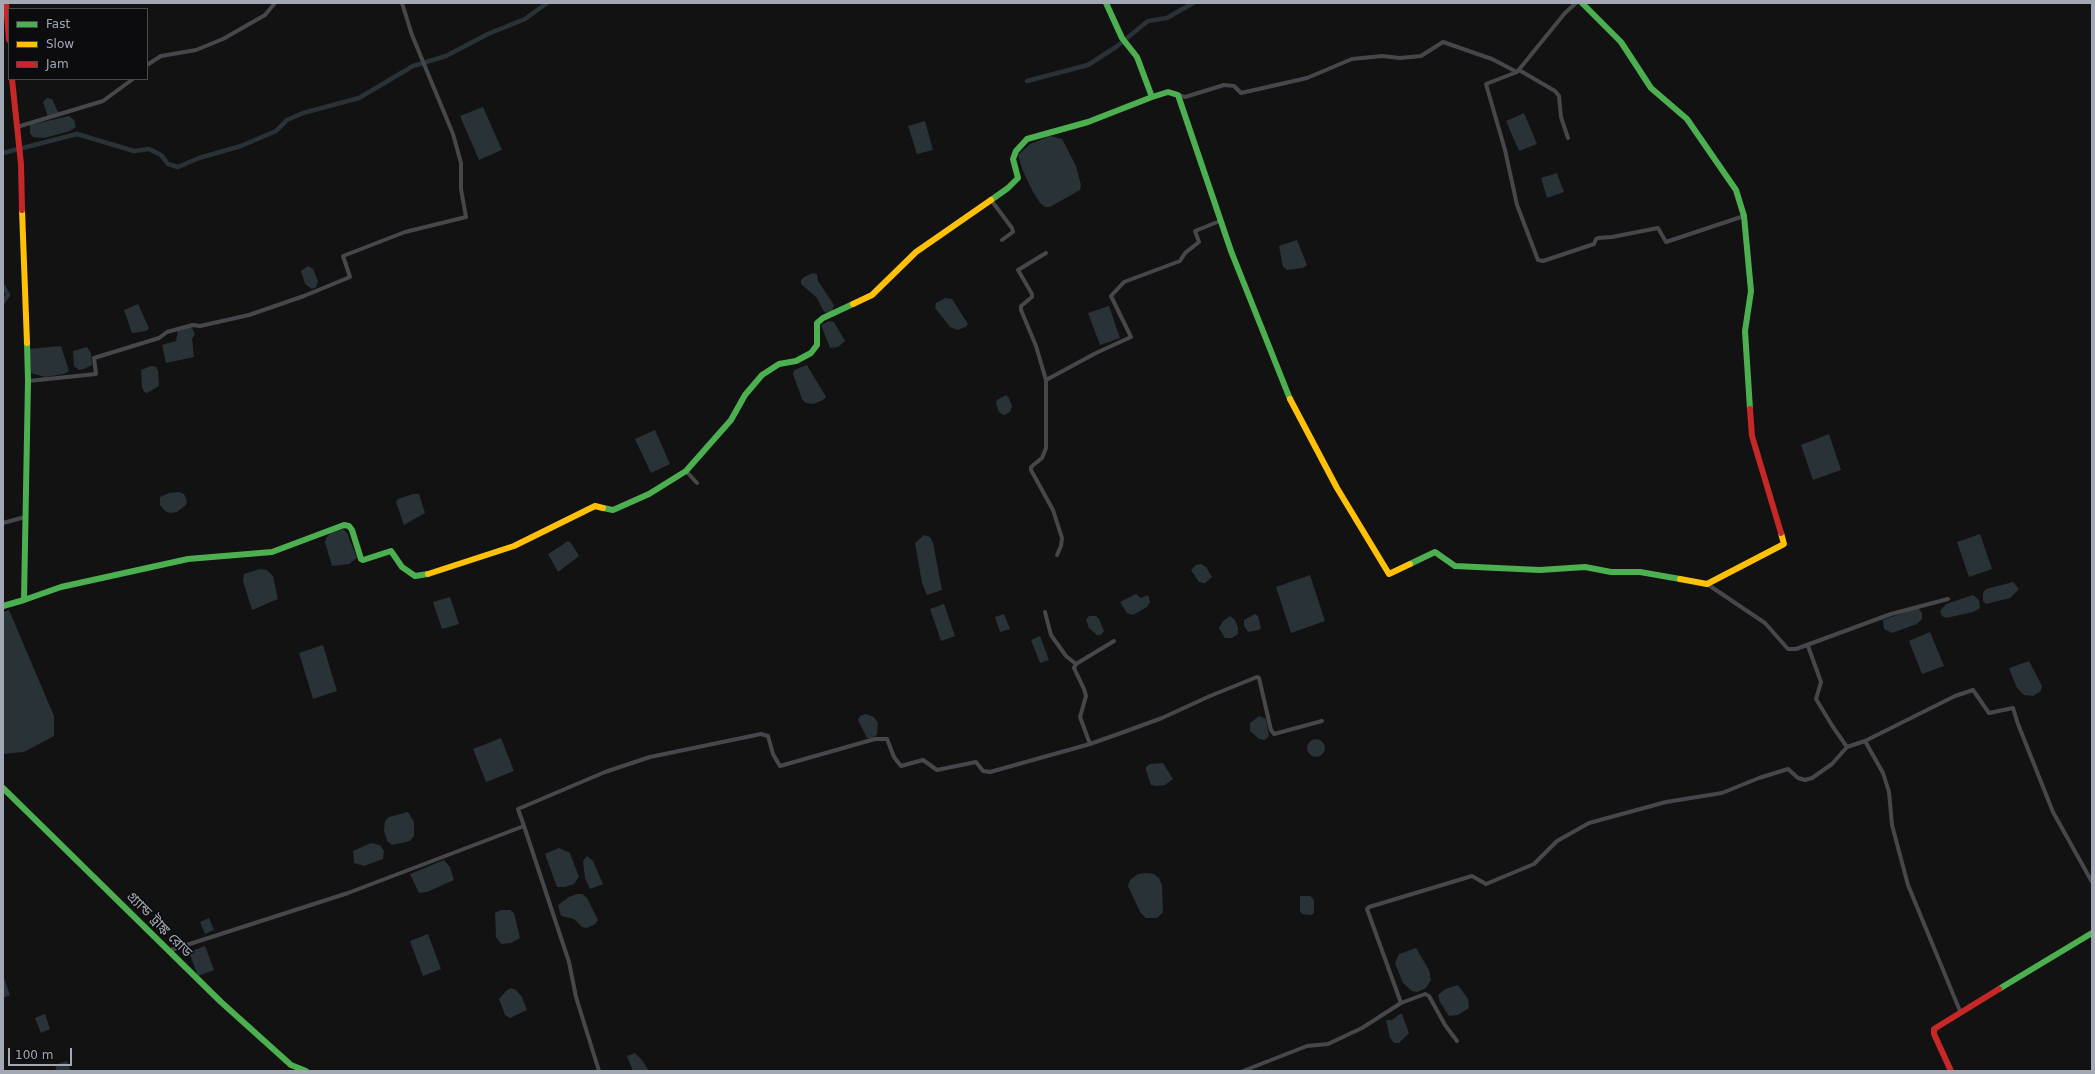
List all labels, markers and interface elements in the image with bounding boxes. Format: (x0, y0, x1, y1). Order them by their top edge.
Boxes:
legend (8, 8, 148, 80)
text: Fast (46, 17, 70, 31)
text: Slow (46, 37, 74, 51)
text: Jam (46, 57, 69, 71)
street label: গ্র্যান্ড ট্রাঙ্ক রোড (123, 889, 195, 961)
scale bar (10, 1040, 74, 1066)
text: 100 m (15, 1048, 53, 1062)

